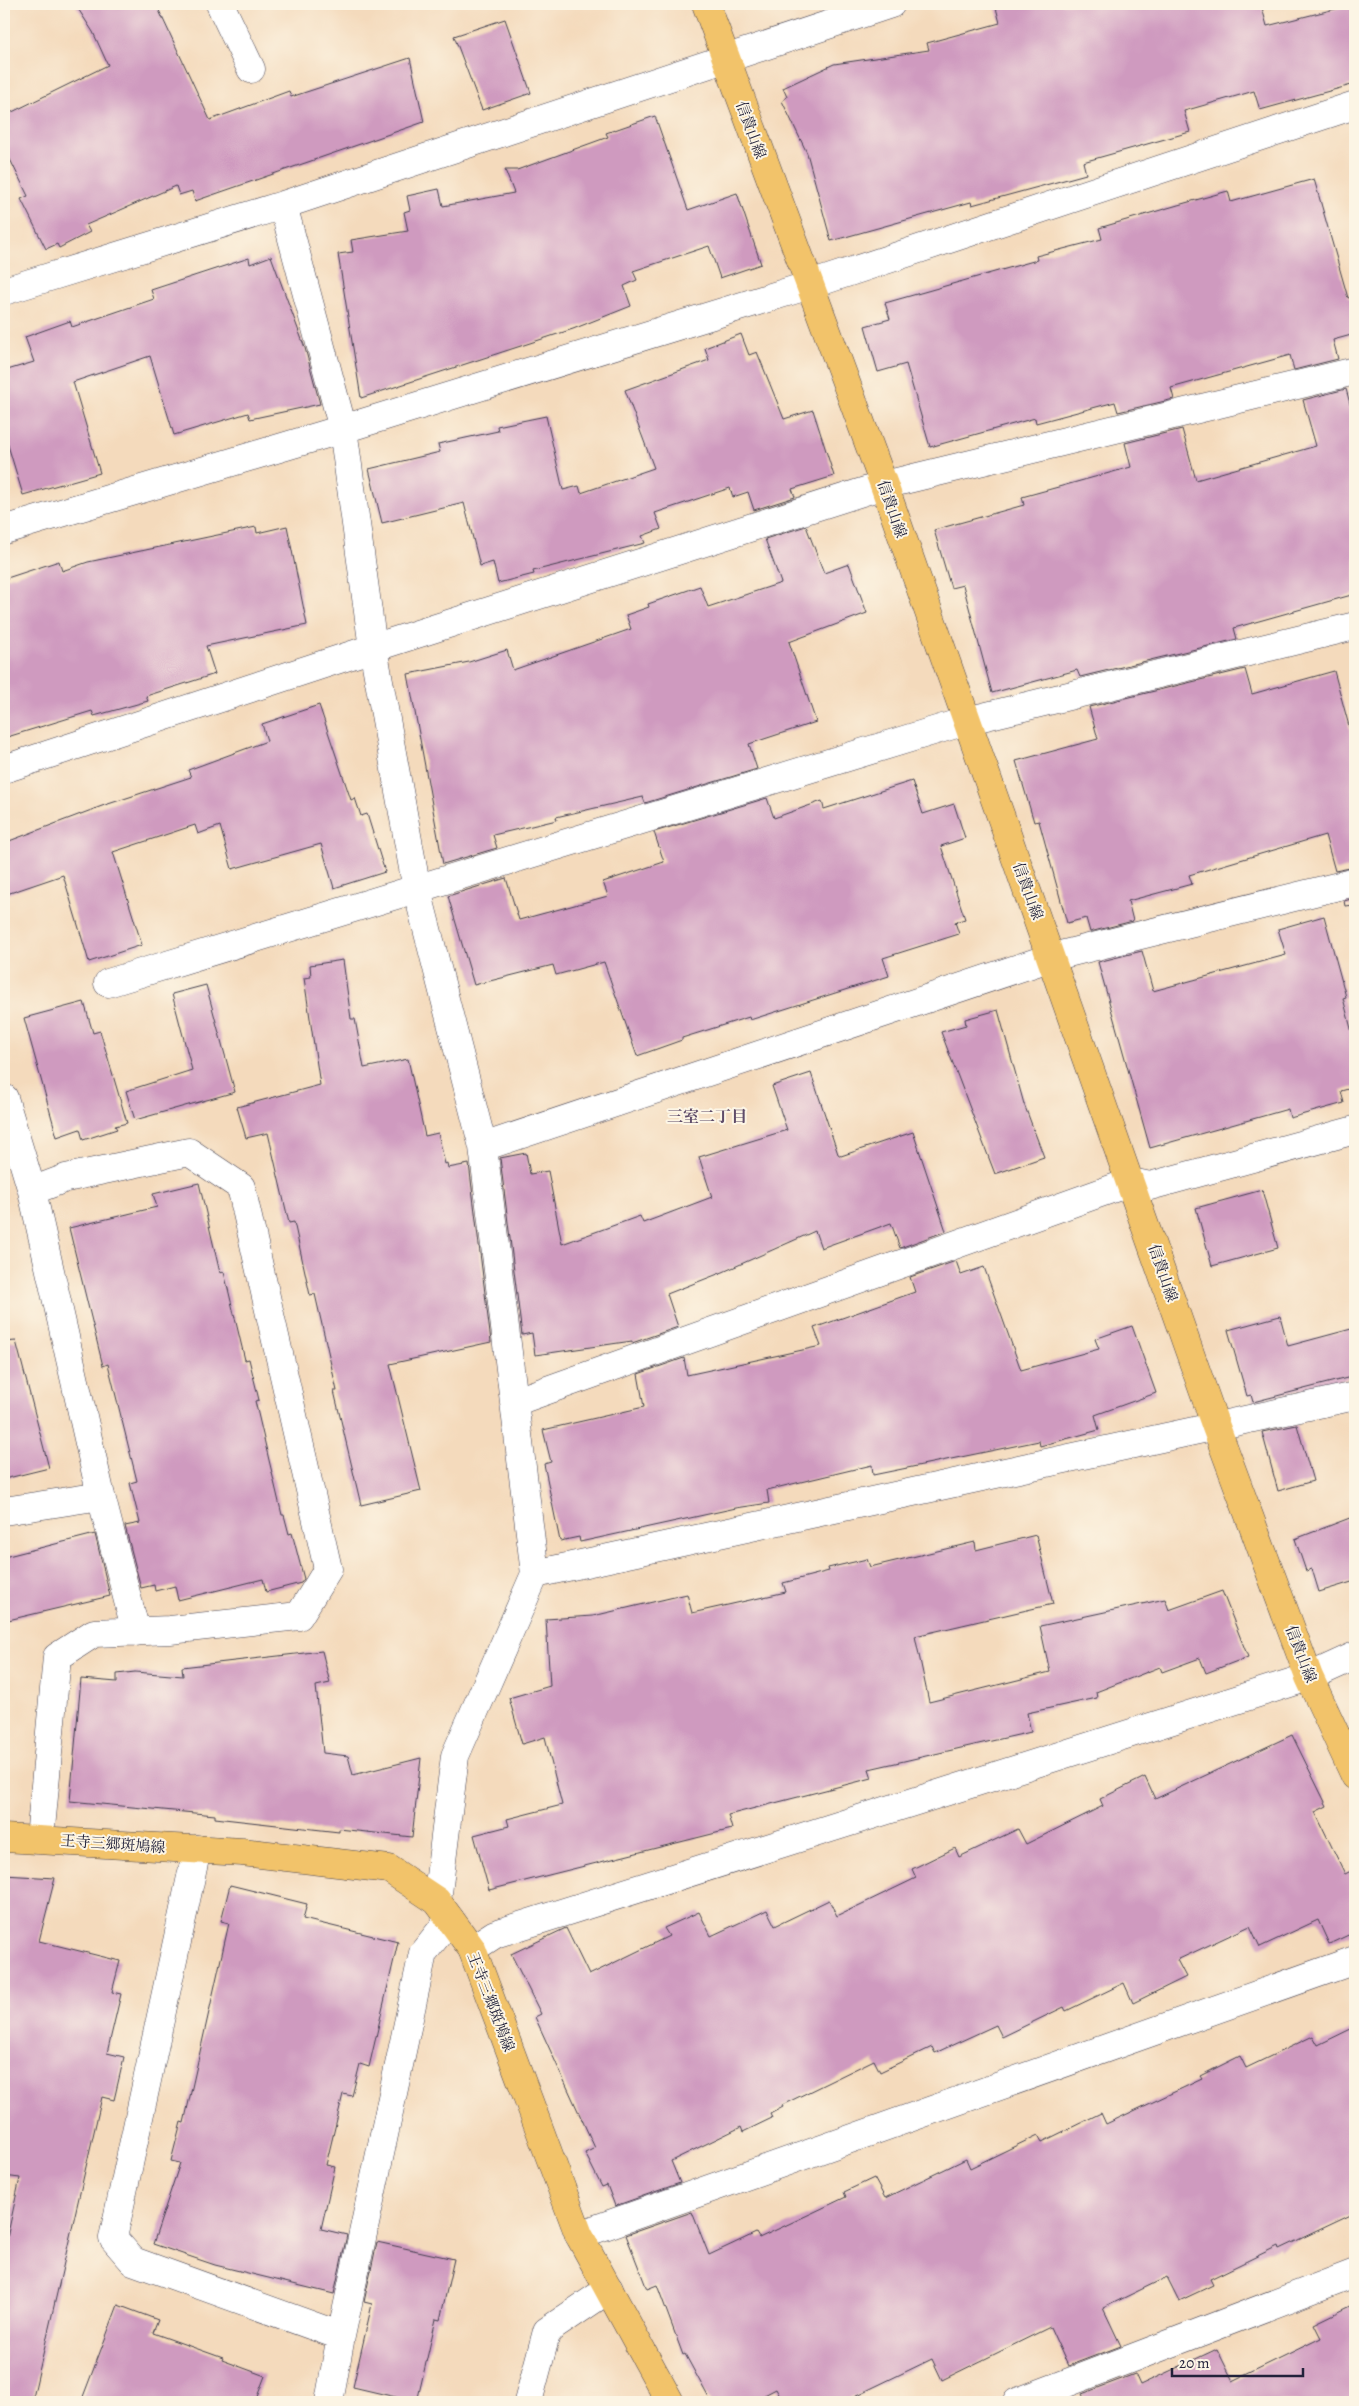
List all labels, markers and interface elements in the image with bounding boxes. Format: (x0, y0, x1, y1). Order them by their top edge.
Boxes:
street label: 信貴山線 (731, 98, 771, 162)
street label: 信貴山線 (873, 477, 911, 541)
street label: 信貴山線 (1008, 859, 1048, 923)
district label: 三室二丁目 (667, 1106, 747, 1128)
street label: 信貴山線 (1144, 1241, 1182, 1305)
street label: 信貴山線 (1281, 1622, 1321, 1686)
street label: 王寺三郷斑鳩線 (60, 1830, 166, 1858)
street label: 王寺三郷斑鳩線 (463, 1949, 519, 2055)
scale bar (1172, 2346, 1303, 2378)
text: 20 m (1179, 2353, 1210, 2373)

